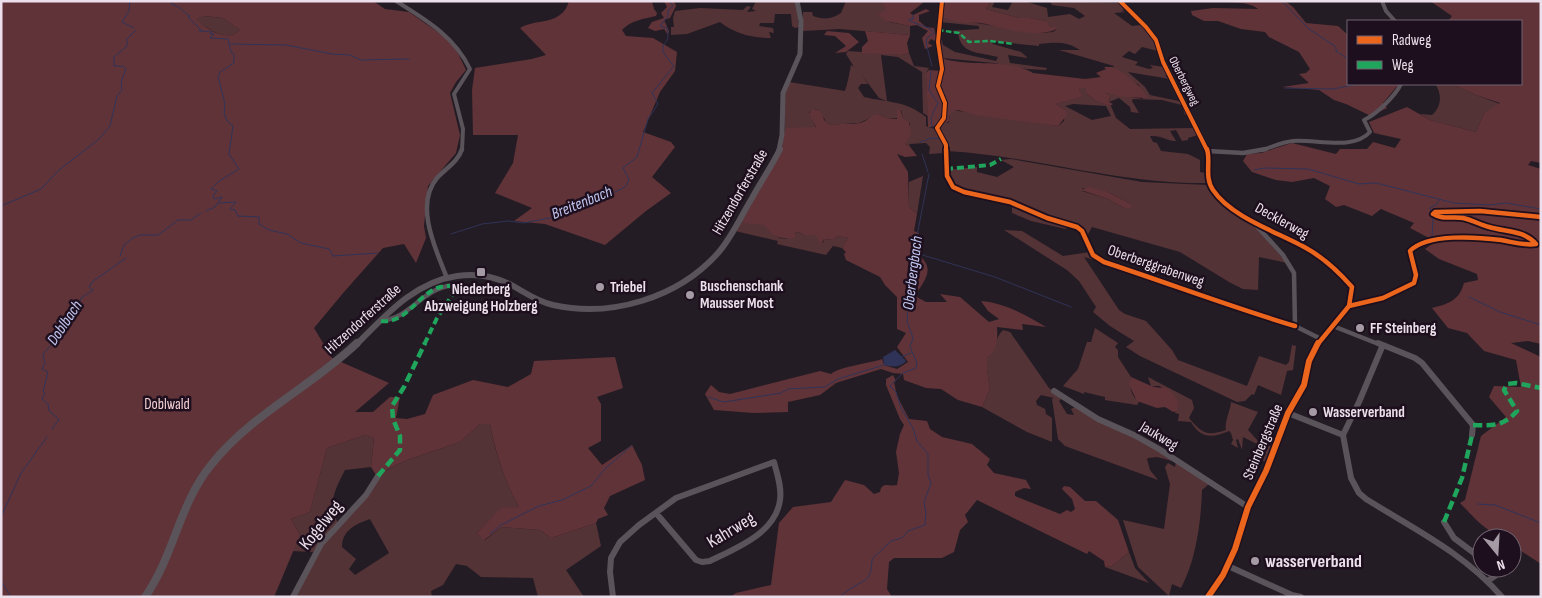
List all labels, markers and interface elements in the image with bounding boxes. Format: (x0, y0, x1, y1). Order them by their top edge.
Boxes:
legend (1347, 20, 1522, 85)
text: Radweg (1392, 31, 1431, 50)
street label: Oberbergweg (1165, 54, 1203, 108)
text: Weg (1392, 56, 1414, 75)
street label: Hitzendorferstraße (708, 146, 772, 238)
water label: Breitenbach (549, 182, 615, 224)
street label: Decklerweg (1252, 198, 1312, 244)
water label: Oberbergbach (899, 235, 927, 311)
street label: Oberberggrabenweg (1105, 241, 1207, 291)
marker: Niederberg Abzweigung Holzberg (475, 266, 487, 278)
place label: Buschenschank Mausser Most (700, 277, 784, 313)
place label: Triebel (610, 278, 646, 297)
street label: Hitzendorferstraße (321, 280, 405, 358)
place label: Niederberg Abzweigung Holzberg (424, 280, 538, 316)
marker: Triebel (594, 281, 606, 293)
marker: Buschenschank Mausser Most (684, 289, 696, 301)
water label: Doblbach (43, 297, 87, 349)
place label: FF Steinberg (1370, 319, 1437, 338)
marker: FF Steinberg (1354, 322, 1366, 334)
park label: Doblwald (144, 395, 190, 414)
street label: Steinbergstraße (1239, 401, 1287, 483)
place label: Wasserverband (1323, 403, 1405, 422)
marker: Wasserverband (1307, 406, 1319, 418)
street label: Jaukweg (1136, 417, 1182, 455)
street label: Kogelweg (295, 496, 347, 554)
street label: Kahrweg (703, 507, 759, 553)
north arrow (1472, 528, 1522, 578)
place label: wasserverband (1265, 551, 1362, 572)
marker: wasserverband (1249, 555, 1261, 567)
text: N (1495, 556, 1507, 574)

